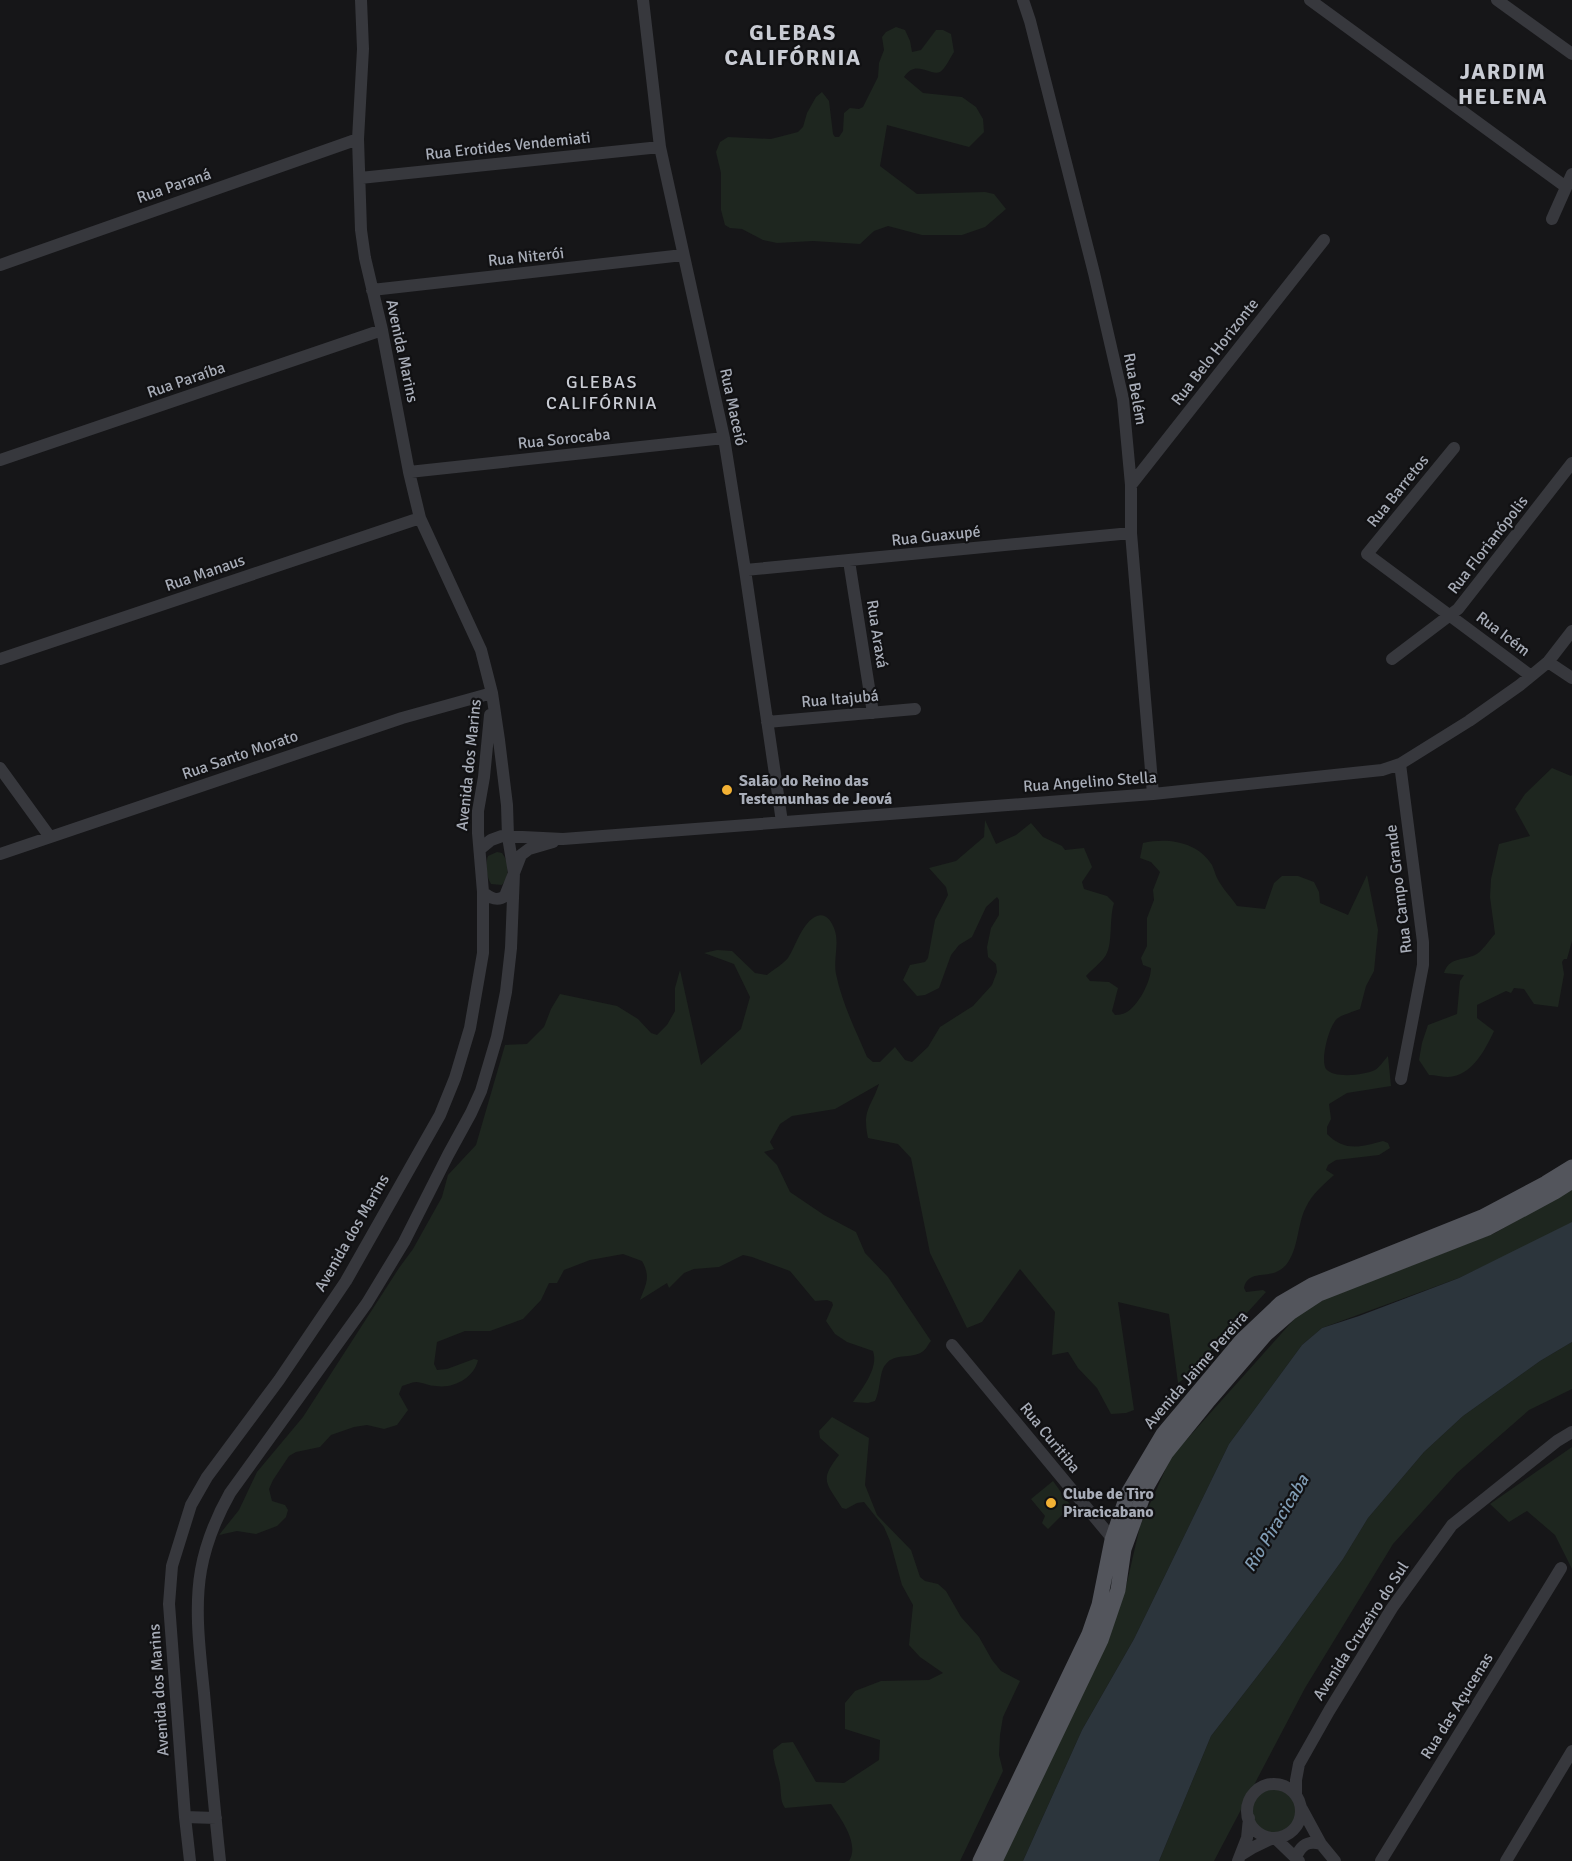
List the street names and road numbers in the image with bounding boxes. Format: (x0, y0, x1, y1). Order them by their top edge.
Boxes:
street label: Rua Erotides Vendemiati (424, 127, 592, 165)
street label: Rua Paraná (134, 164, 214, 208)
street label: Rua Niterói (487, 243, 565, 271)
street label: Rua Belo Horizonte (1167, 294, 1263, 410)
street label: Avenida Marins (381, 298, 423, 404)
street label: Rua Belém (1119, 351, 1151, 427)
street label: Rua Paraíba (144, 357, 228, 403)
street label: Rua Maceió (715, 366, 751, 448)
street label: Rua Sorocaba (517, 424, 611, 454)
street label: Rua Barretos (1363, 451, 1433, 531)
street label: Rua Florianópolis (1443, 492, 1533, 598)
street label: Rua Guaxupé (890, 521, 982, 551)
street label: Rua Manaus (162, 550, 248, 596)
street label: Rua Araxá (862, 599, 892, 669)
street label: Rua Icém (1472, 607, 1534, 661)
street label: Rua Itajubá (800, 686, 880, 712)
street label: Avenida dos Marins (452, 698, 486, 832)
street label: Rua Santo Morato (179, 726, 301, 784)
street label: Rua Angelino Stella (1023, 767, 1157, 797)
street label: Rua Campo Grande (1381, 823, 1417, 955)
street label: Avenida dos Marins (310, 1171, 394, 1295)
street label: Avenida Jaime Pereira (1139, 1307, 1253, 1433)
street label: Rua Curitiba (1015, 1399, 1085, 1477)
street label: Avenida Cruzeiro do Sul (1309, 1558, 1414, 1704)
street label: Avenida dos Marins (144, 1623, 174, 1757)
street label: Rua das Açucenas (1416, 1649, 1498, 1763)

